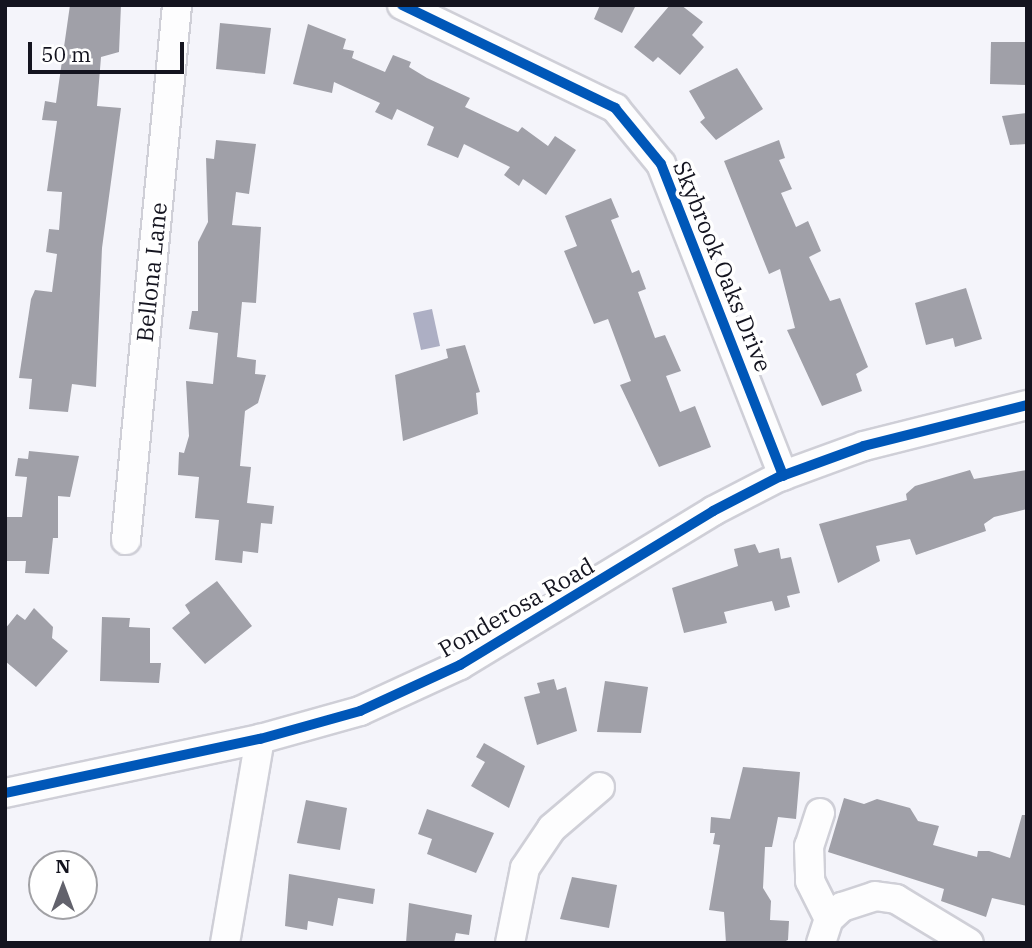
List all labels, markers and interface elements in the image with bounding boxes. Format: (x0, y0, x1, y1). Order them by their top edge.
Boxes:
scale bar (32, 28, 187, 72)
text: 50 m (41, 40, 91, 68)
street label: Skybrook Oaks Drive (668, 156, 778, 376)
street label: Bellona Lane (130, 201, 172, 343)
street label: Ponderosa Road (433, 551, 599, 663)
north arrow (28, 850, 98, 920)
text: N (55, 854, 71, 878)

